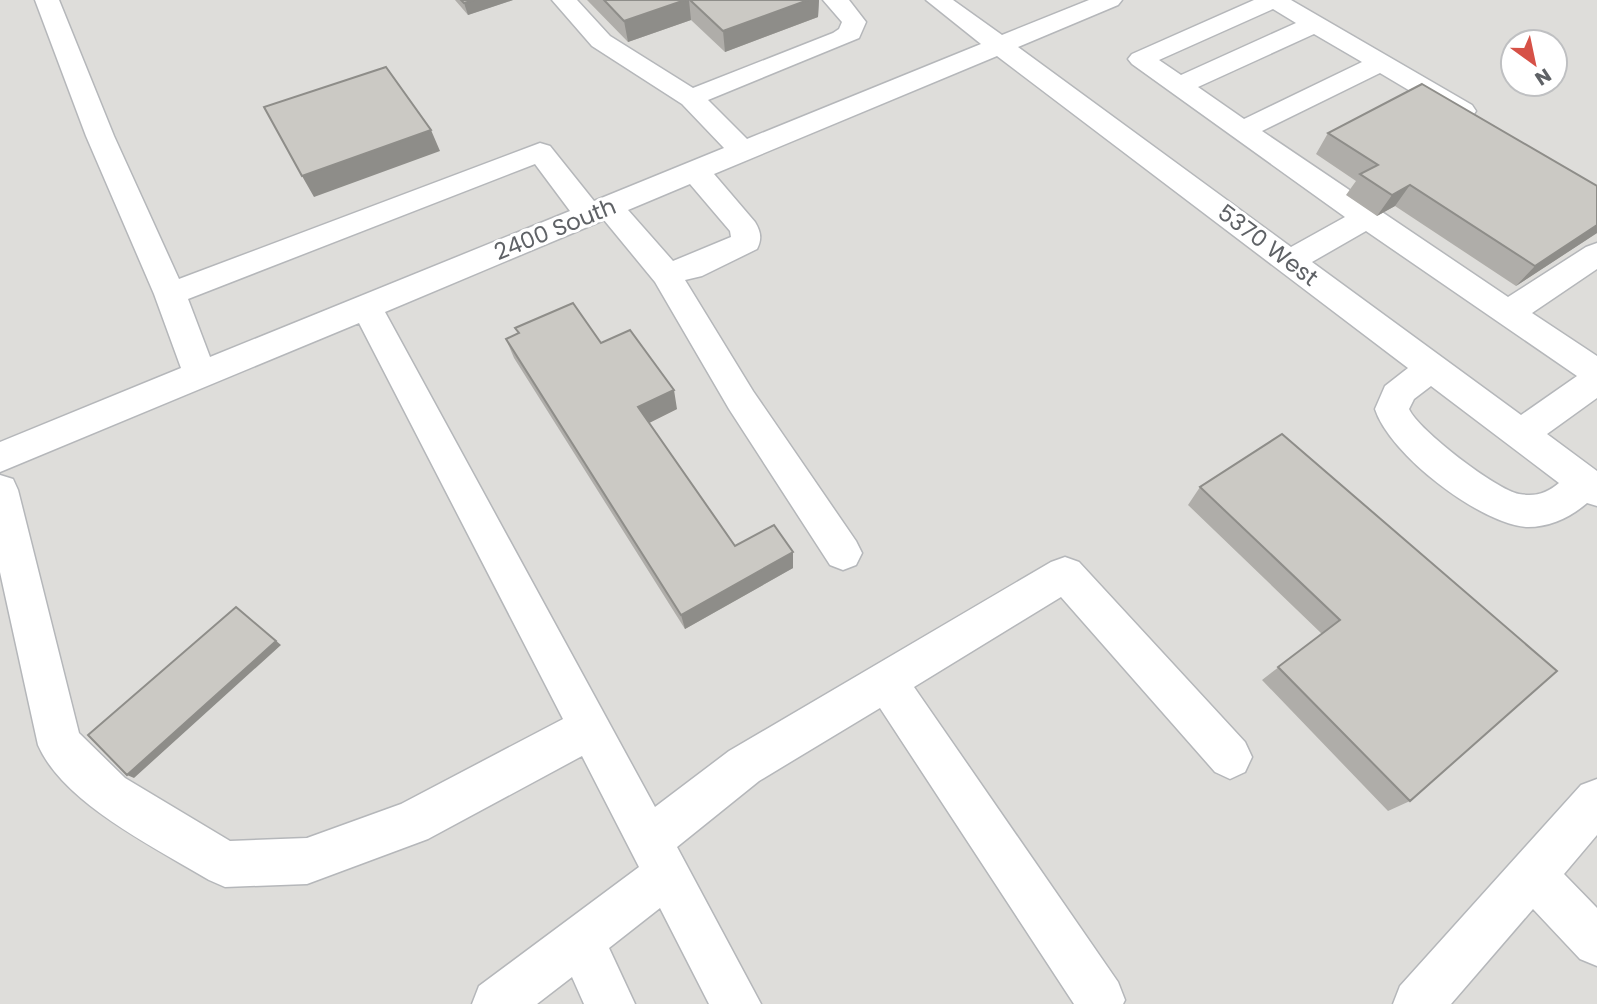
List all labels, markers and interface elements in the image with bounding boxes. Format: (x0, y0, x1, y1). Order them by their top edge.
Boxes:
north arrow (1499, 28, 1569, 98)
text: N (1530, 62, 1556, 92)
street label: 2400 South (489, 190, 621, 268)
street label: 5370 West (1211, 197, 1325, 293)

